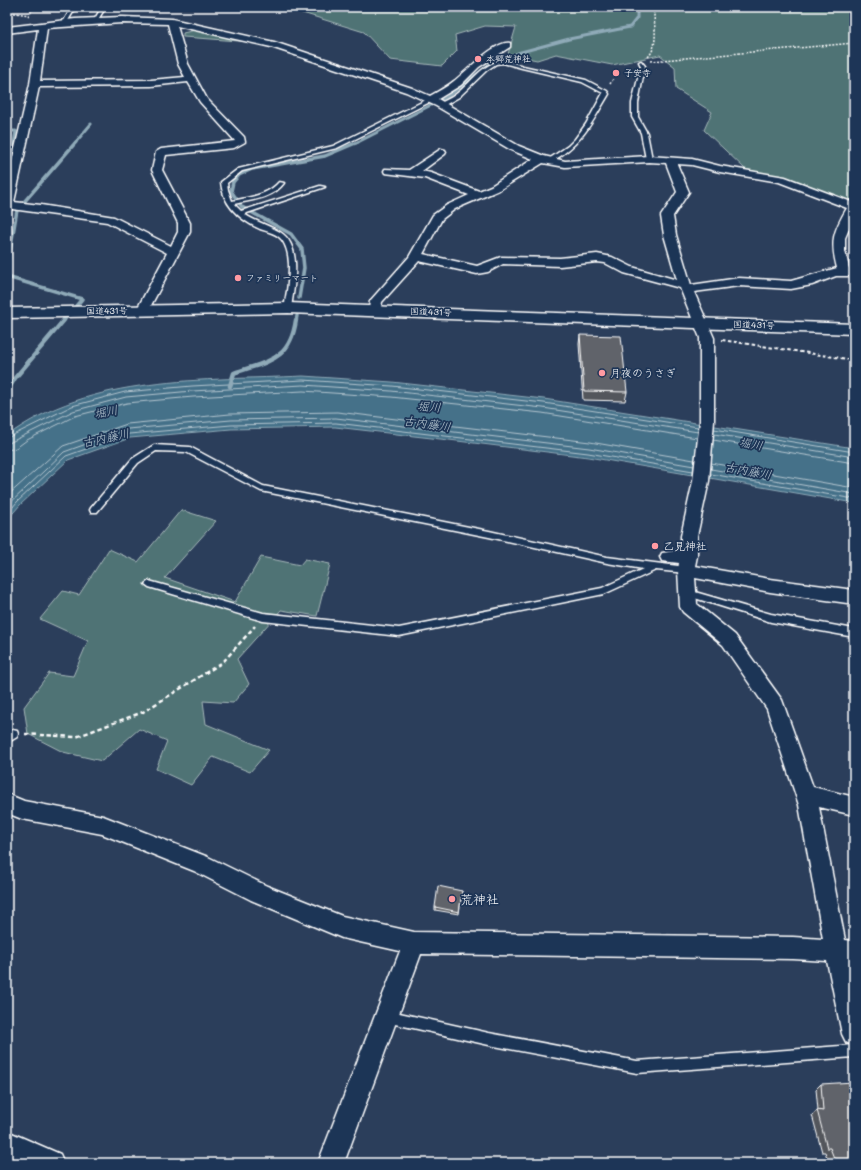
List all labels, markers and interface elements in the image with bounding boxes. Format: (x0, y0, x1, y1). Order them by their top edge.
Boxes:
place label: 本郷荒神社 (486, 53, 531, 64)
marker: 本郷荒神社 (473, 54, 483, 64)
place label: 子安寺 (624, 67, 651, 78)
marker: 子安寺 (611, 68, 621, 78)
place label: ファミリーマート (246, 272, 318, 283)
marker: ファミリーマート (233, 273, 243, 283)
street label: 国道431号 (86, 305, 128, 316)
street label: 国道431号 (410, 305, 452, 318)
street label: 国道431号 (733, 318, 775, 331)
place label: 月夜のうさぎ (610, 365, 676, 380)
marker: 月夜のうさぎ (597, 368, 607, 378)
water label: 堀川 (417, 397, 442, 415)
water label: 堀川 (92, 401, 119, 421)
water label: 古内藤川 (402, 412, 452, 434)
water label: 古内藤川 (81, 424, 131, 450)
water label: 堀川 (738, 433, 764, 453)
water label: 古内藤川 (723, 458, 773, 482)
place label: 乙見神社 (663, 538, 707, 553)
marker: 乙見神社 (650, 541, 660, 551)
place label: 荒神社 (460, 890, 499, 907)
marker: 荒神社 (447, 894, 457, 904)

